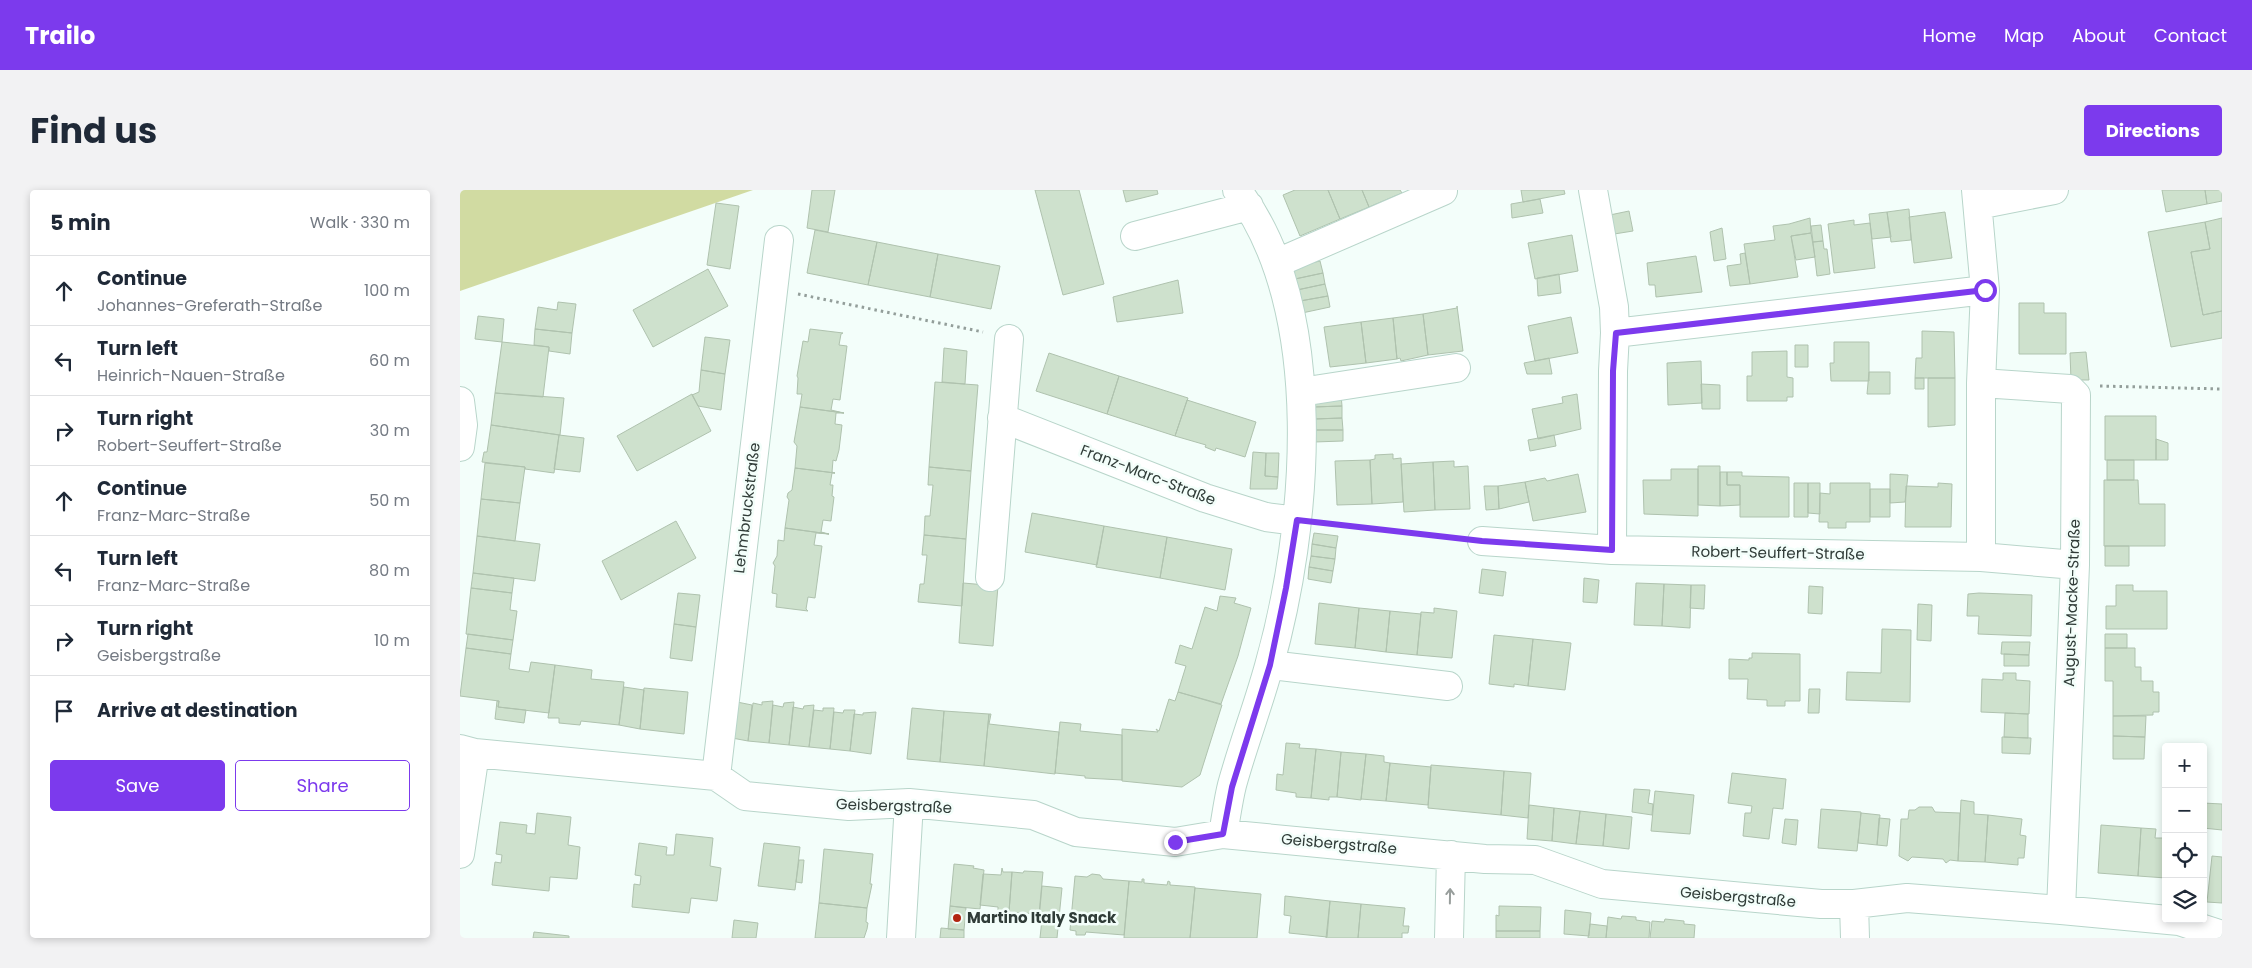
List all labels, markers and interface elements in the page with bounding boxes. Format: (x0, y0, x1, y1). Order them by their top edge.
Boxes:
text: Trailo (25, 19, 95, 52)
text: Home (1922, 23, 1976, 48)
text: Map (2004, 23, 2044, 48)
text: About (2072, 23, 2126, 48)
text: Contact (2154, 23, 2227, 48)
button: Directions (2084, 105, 2222, 156)
text: Find us (30, 106, 157, 155)
text: 5 min (50, 208, 111, 237)
text: Walk · 330 m (310, 211, 410, 234)
text: Continue (97, 265, 187, 292)
icon: ahead (50, 277, 78, 305)
text: 100 m (364, 279, 410, 302)
route start (1974, 279, 1997, 302)
text: Johannes-Greferath-Straße (97, 294, 322, 317)
text: Turn left (97, 335, 178, 362)
icon: left (50, 347, 78, 375)
text: 60 m (369, 349, 410, 372)
text: Heinrich-Nauen-Straße (97, 364, 285, 387)
text: Turn right (97, 405, 193, 432)
icon: right (50, 417, 78, 445)
text: 30 m (370, 419, 410, 442)
text: Robert-Seuffert-Straße (97, 434, 282, 457)
street label: Franz-Marc-Straße (1077, 439, 1219, 510)
street label: Lehmbruckstraße (728, 441, 765, 575)
text: Continue (97, 475, 187, 502)
icon: ahead (50, 487, 78, 515)
text: 50 m (369, 489, 410, 512)
text: Franz-Marc-Straße (97, 504, 250, 527)
street label: August-Macke-Straße (2058, 519, 2085, 687)
street label: Robert-Seuffert-Straße (1691, 540, 1865, 565)
text: Turn left (97, 545, 178, 572)
icon: left (50, 557, 78, 585)
text: 80 m (369, 559, 410, 582)
text: Franz-Marc-Straße (97, 574, 250, 597)
text: Turn right (97, 615, 193, 642)
icon: right (50, 627, 78, 655)
text: 10 m (374, 629, 410, 652)
text: Geisbergstraße (97, 644, 221, 667)
icon: arrive (50, 697, 78, 725)
text: Arrive at destination (97, 697, 298, 724)
map controls (2162, 743, 2207, 923)
button: + (2162, 743, 2207, 788)
button: Save (50, 760, 225, 811)
button: Share (235, 760, 410, 811)
button: − (2162, 788, 2207, 833)
street label: Geisbergstraße (836, 793, 952, 818)
street label: Geisbergstraße (1280, 828, 1398, 859)
route end (1164, 831, 1187, 854)
button: locate (2162, 833, 2207, 878)
button: layers (2162, 878, 2207, 923)
street label: Geisbergstraße (1679, 881, 1797, 912)
one-way arrow (1446, 889, 1455, 905)
place label: Martino Italy Snack (967, 907, 1117, 928)
marker: Martino Italy Snack (951, 912, 963, 924)

